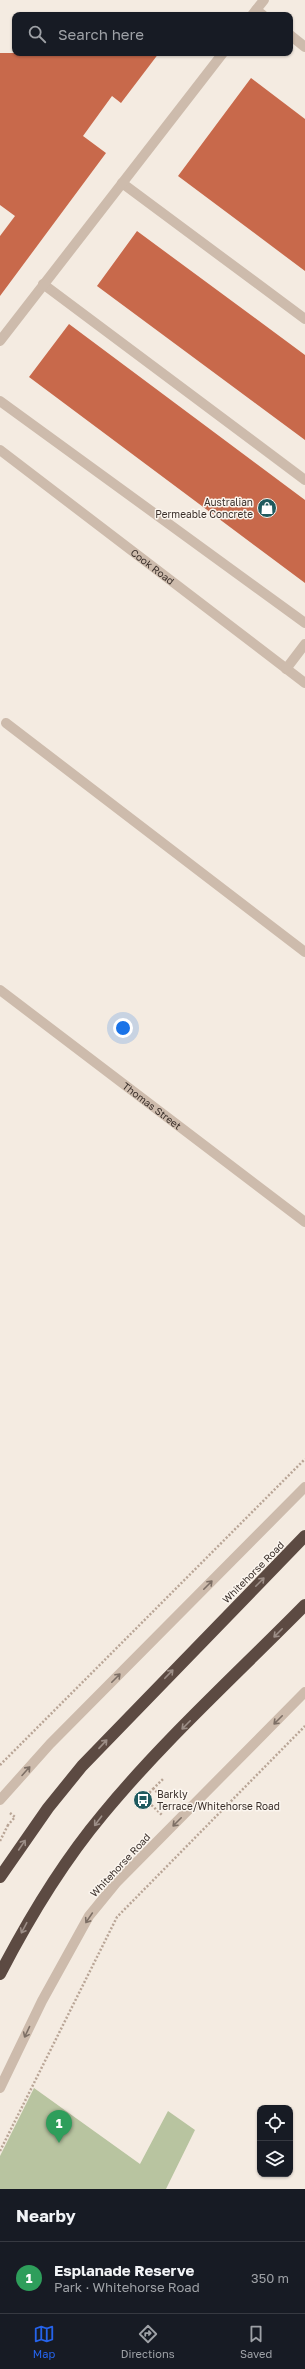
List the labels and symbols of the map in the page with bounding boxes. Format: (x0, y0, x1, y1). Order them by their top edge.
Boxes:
place label: Australian Permeable Concrete (155, 496, 253, 520)
shop icon: Australian Permeable Concrete (256, 497, 278, 519)
street label: Cook Road (128, 546, 177, 587)
your location (113, 1018, 133, 1038)
street label: Thomas Street (120, 1080, 184, 1132)
street label: Whitehorse Road (220, 1539, 286, 1605)
one-way arrow (255, 1577, 265, 1587)
one-way arrow (203, 1580, 213, 1590)
one-way arrow (273, 1628, 283, 1638)
one-way arrow (164, 1670, 173, 1680)
one-way arrow (111, 1673, 121, 1683)
one-way arrow (273, 1715, 283, 1725)
one-way arrow (181, 1720, 191, 1730)
one-way arrow (98, 1739, 108, 1749)
one-way arrow (21, 1766, 30, 1776)
place label: Barkly Terrace/Whitehorse Road (157, 1788, 280, 1812)
bus stop icon: Barkly Terrace/Whitehorse Road (132, 1789, 154, 1811)
one-way arrow (93, 1815, 102, 1826)
one-way arrow (172, 1817, 181, 1827)
street label: Whitehorse Road (88, 1831, 152, 1899)
one-way arrow (18, 1840, 26, 1851)
one-way arrow (84, 1912, 92, 1924)
one-way arrow (20, 1921, 27, 1933)
one-way arrow (23, 2026, 30, 2038)
pin: 1 (46, 2110, 72, 2143)

